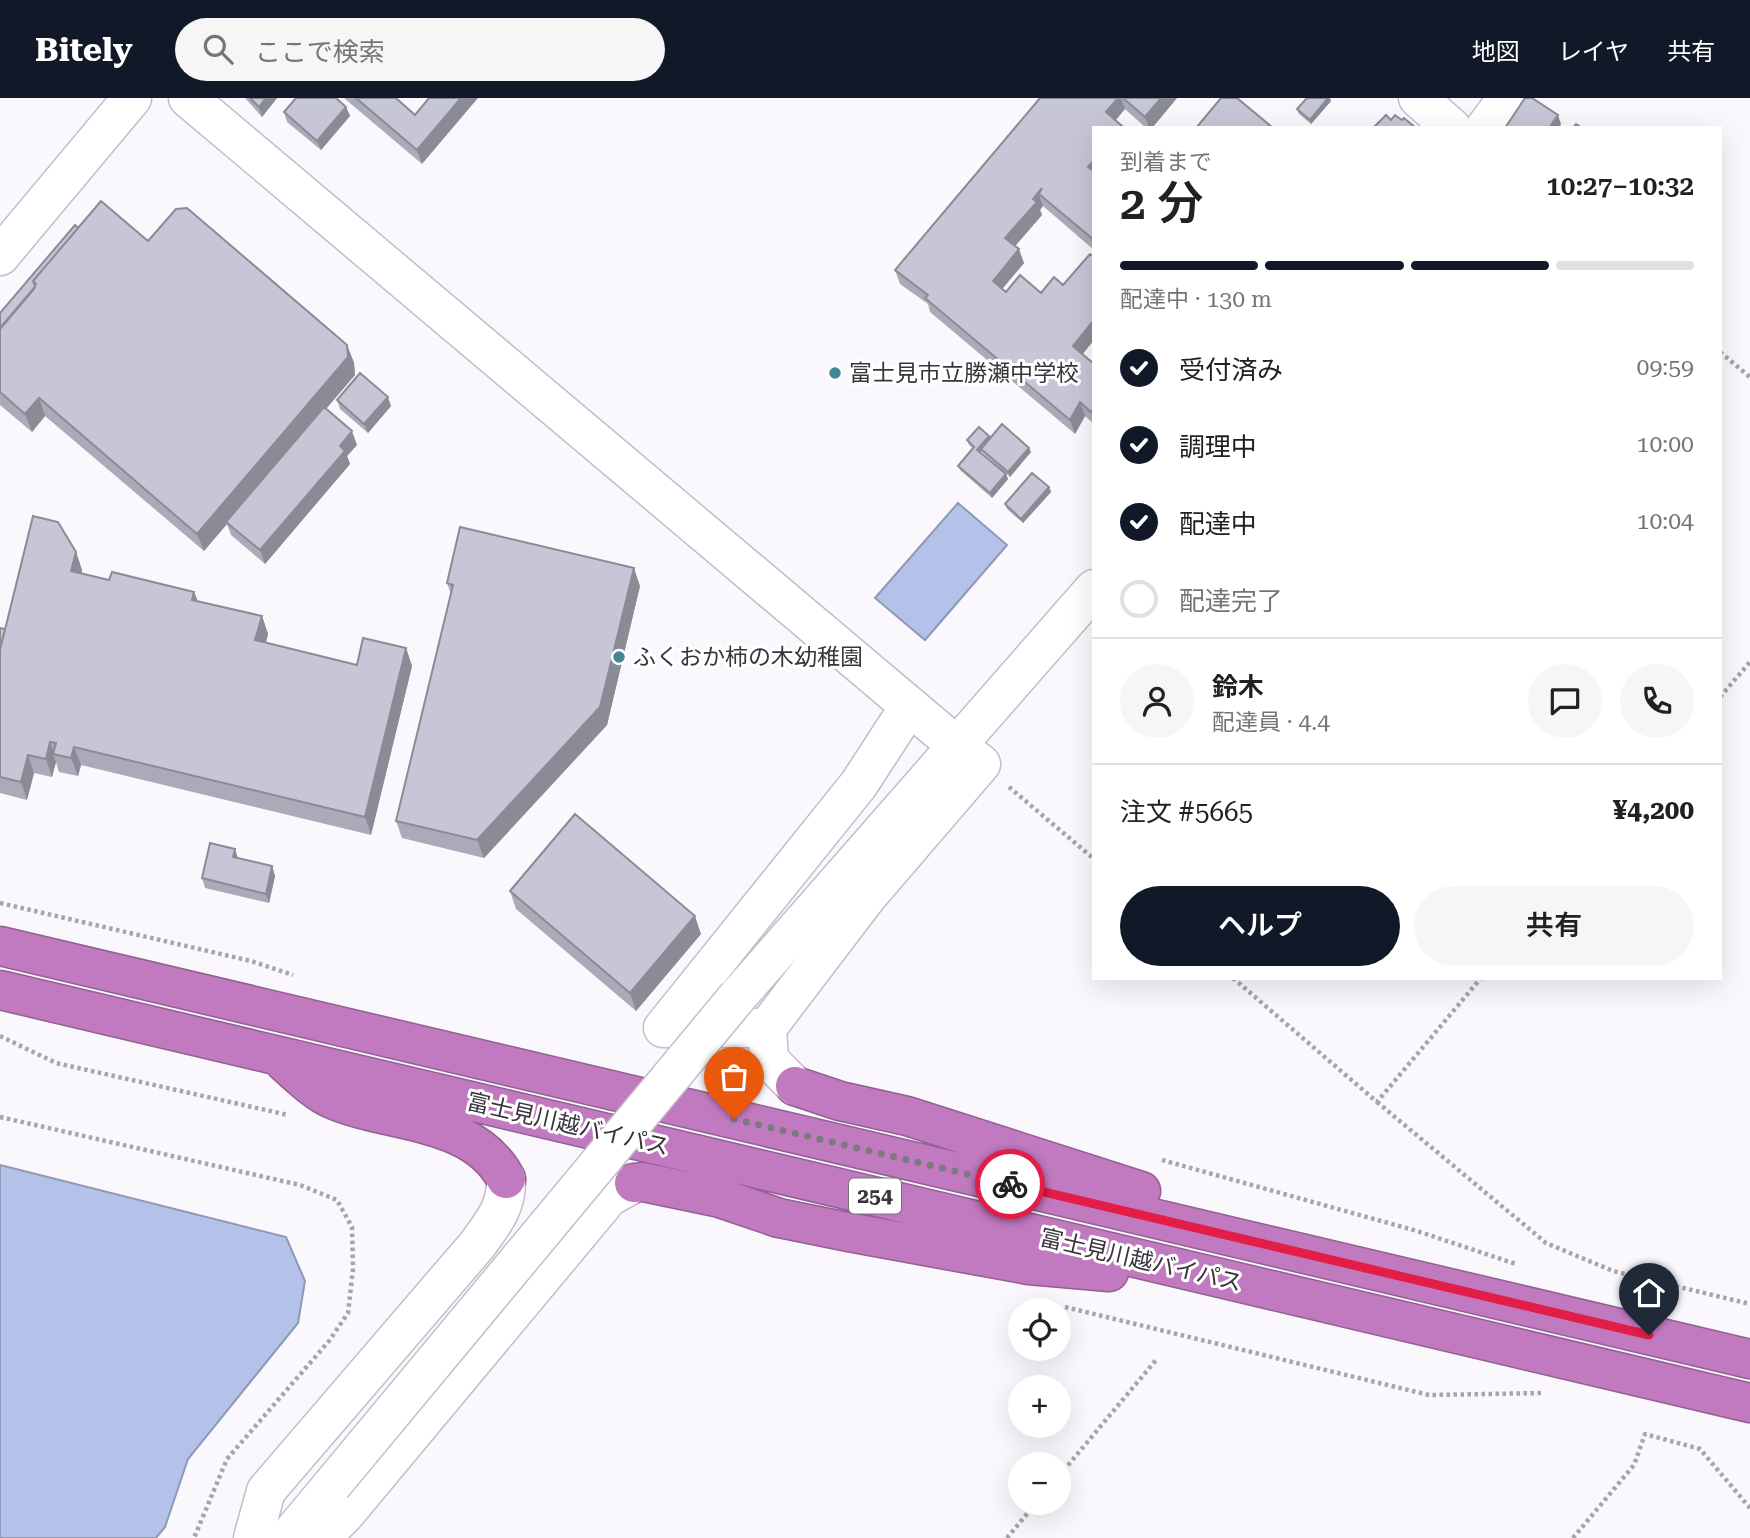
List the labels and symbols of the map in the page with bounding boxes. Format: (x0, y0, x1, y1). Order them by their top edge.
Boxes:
place label: 富士見市立勝瀬中学校 (849, 360, 1079, 387)
marker: 富士見市立勝瀬中学校 (827, 365, 843, 381)
place label: ふくおか柿の木幼稚園 (633, 644, 863, 671)
marker: ふくおか柿の木幼稚園 (611, 649, 627, 665)
pin (704, 1047, 764, 1119)
street label: 富士見川越バイパス (464, 1088, 672, 1161)
courier (975, 1149, 1045, 1219)
road number: 254 (849, 1178, 901, 1214)
street label: 富士見川越バイパス (1037, 1224, 1245, 1297)
pin (1619, 1263, 1679, 1335)

